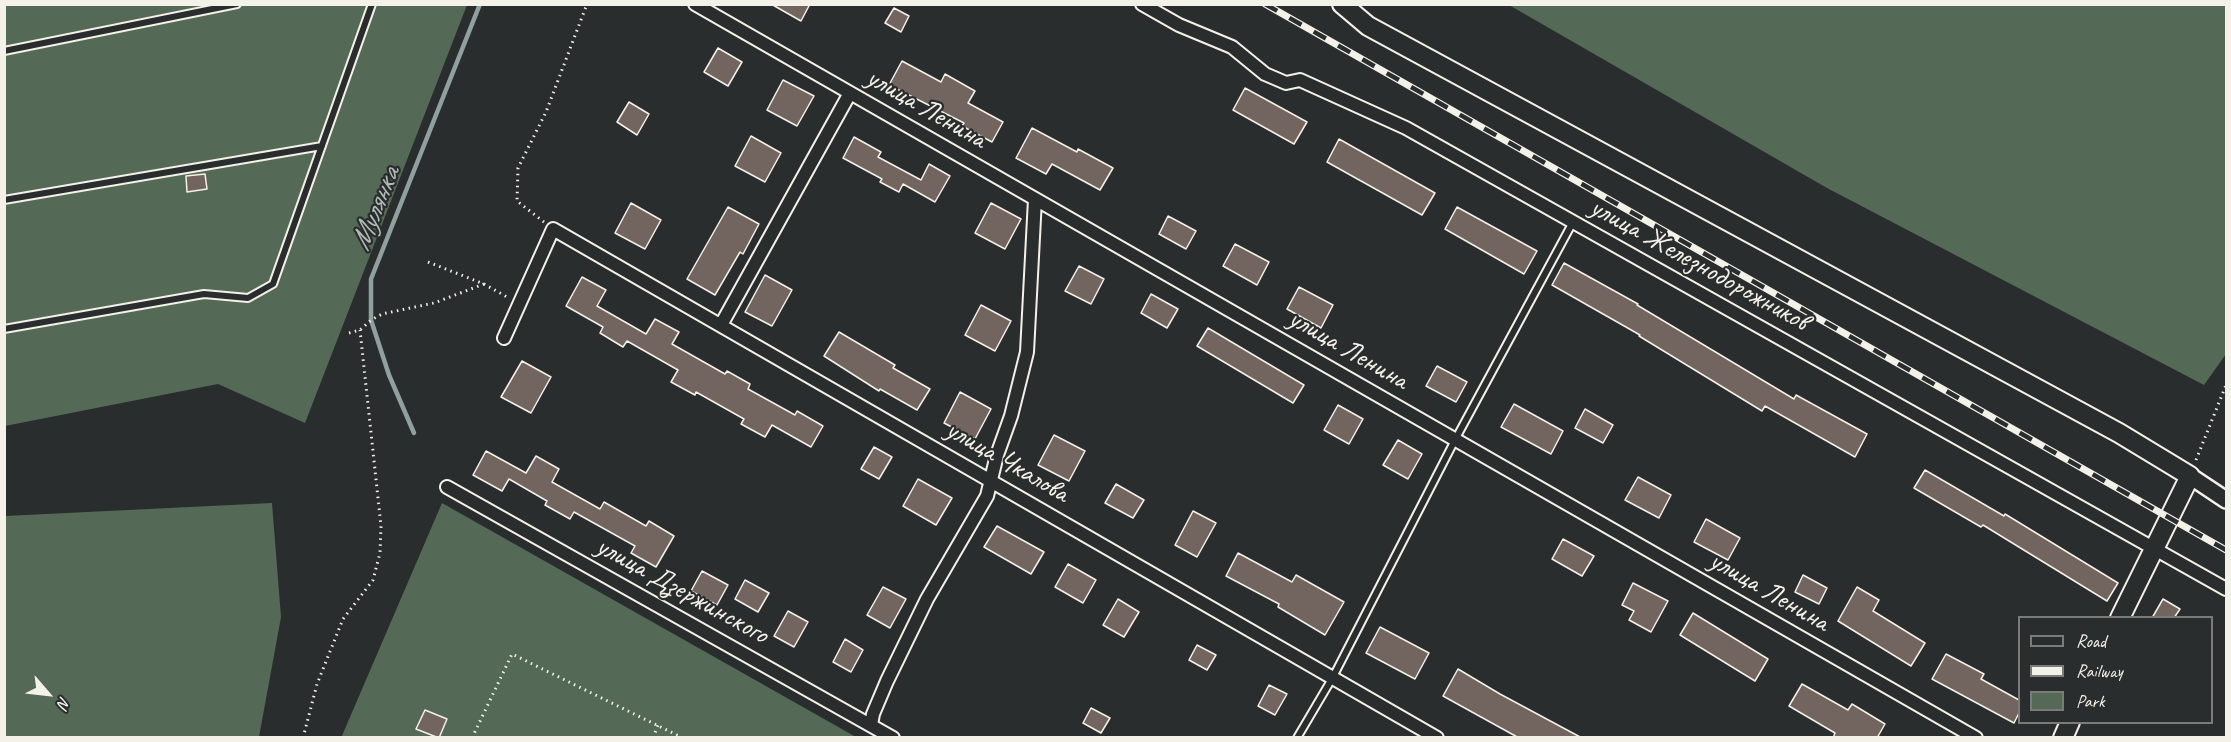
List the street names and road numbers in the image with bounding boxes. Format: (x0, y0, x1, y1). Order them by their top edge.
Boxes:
street label: улица Ленина (860, 61, 992, 157)
street label: улица Железнодорожников (1584, 191, 1814, 339)
street label: улица Ленина (1282, 302, 1414, 398)
street label: улица Чкалова (939, 413, 1075, 511)
street label: улица Дзержинского (590, 530, 774, 652)
street label: улица Ленина (1703, 544, 1835, 640)

